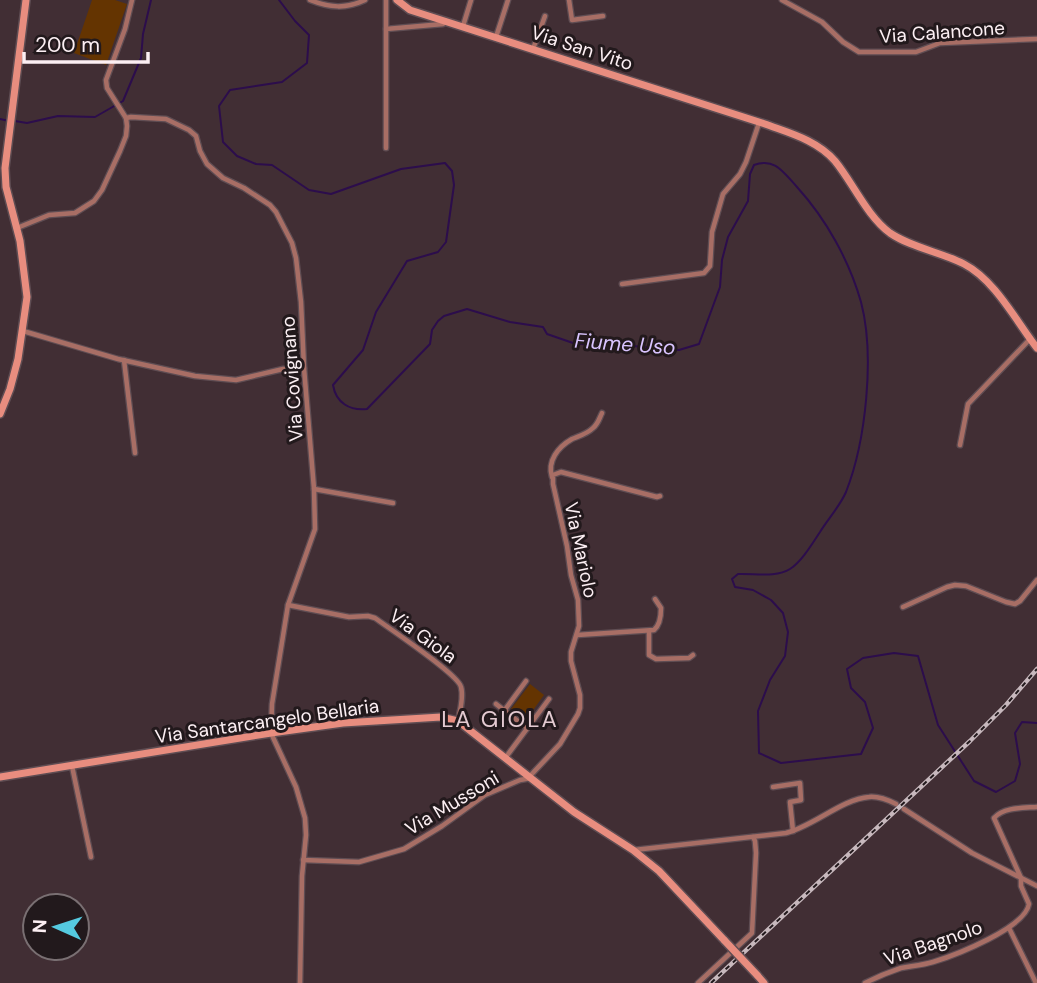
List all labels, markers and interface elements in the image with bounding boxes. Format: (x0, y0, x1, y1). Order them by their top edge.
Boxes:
street label: Via Calancone (878, 15, 1006, 49)
street label: Via San Vito (528, 20, 636, 76)
scale bar (24, 21, 149, 65)
text: 200 m (35, 31, 100, 59)
street label: Via Covignano (275, 315, 309, 443)
water label: Fiume Uso (574, 327, 676, 361)
street label: Via Mariolo (559, 500, 603, 600)
street label: Via Giola (384, 603, 462, 669)
street label: Via Santarcangelo Bellaria (153, 693, 381, 749)
district label: LA GIOLA (441, 704, 559, 734)
street label: Via Mussoni (400, 765, 504, 841)
north arrow (21, 892, 91, 962)
street label: Via Bagnolo (880, 914, 986, 972)
text: N (27, 919, 52, 934)

